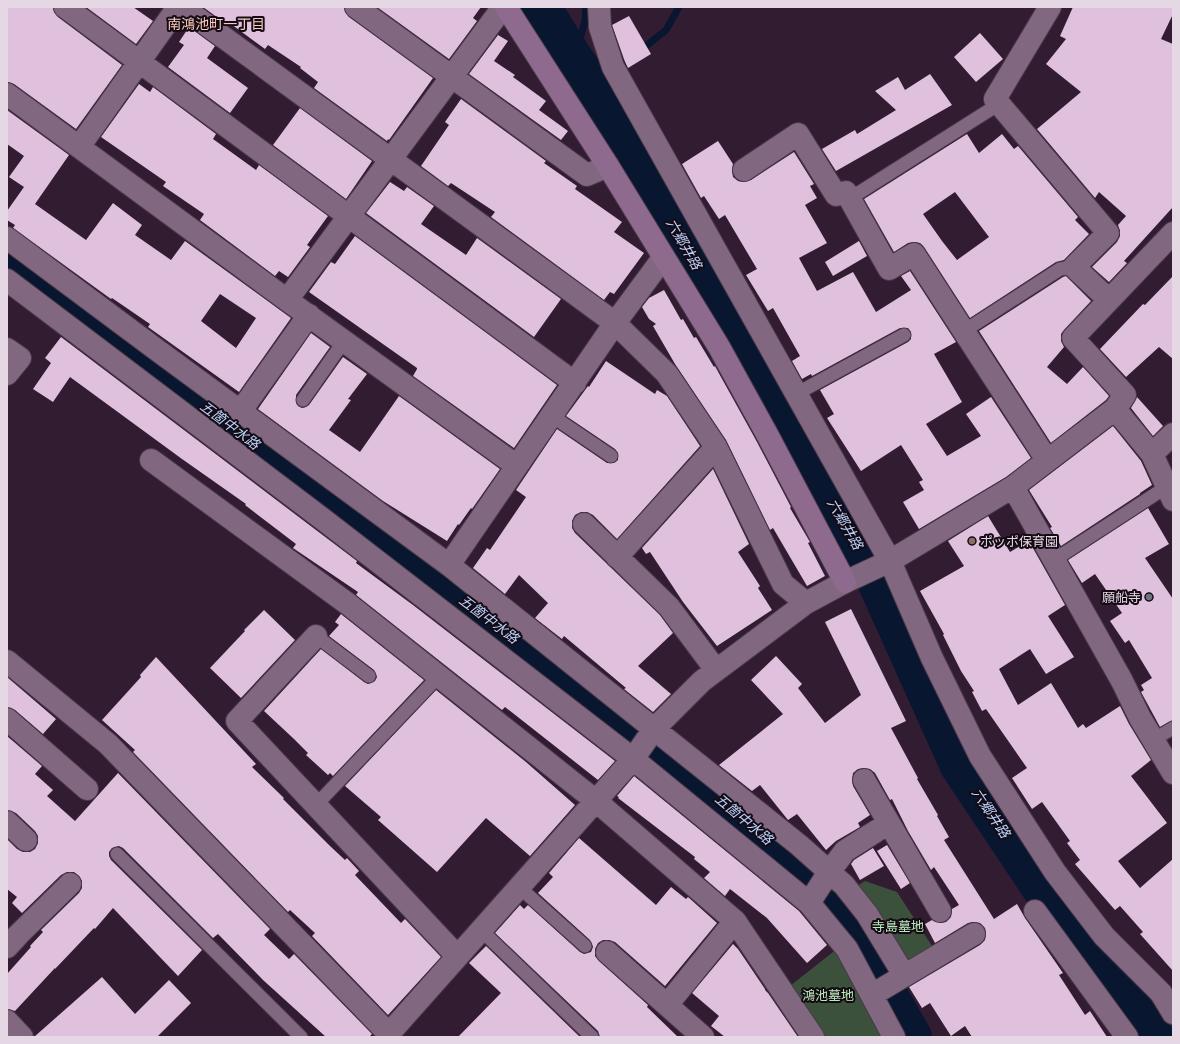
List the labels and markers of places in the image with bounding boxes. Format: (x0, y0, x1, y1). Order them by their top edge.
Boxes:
place label: ポッポ保育園 (980, 533, 1058, 550)
marker: ポッポ保育園 (967, 536, 977, 546)
place label: 願船寺 (1102, 589, 1141, 606)
marker: 願船寺 (1144, 592, 1154, 602)

